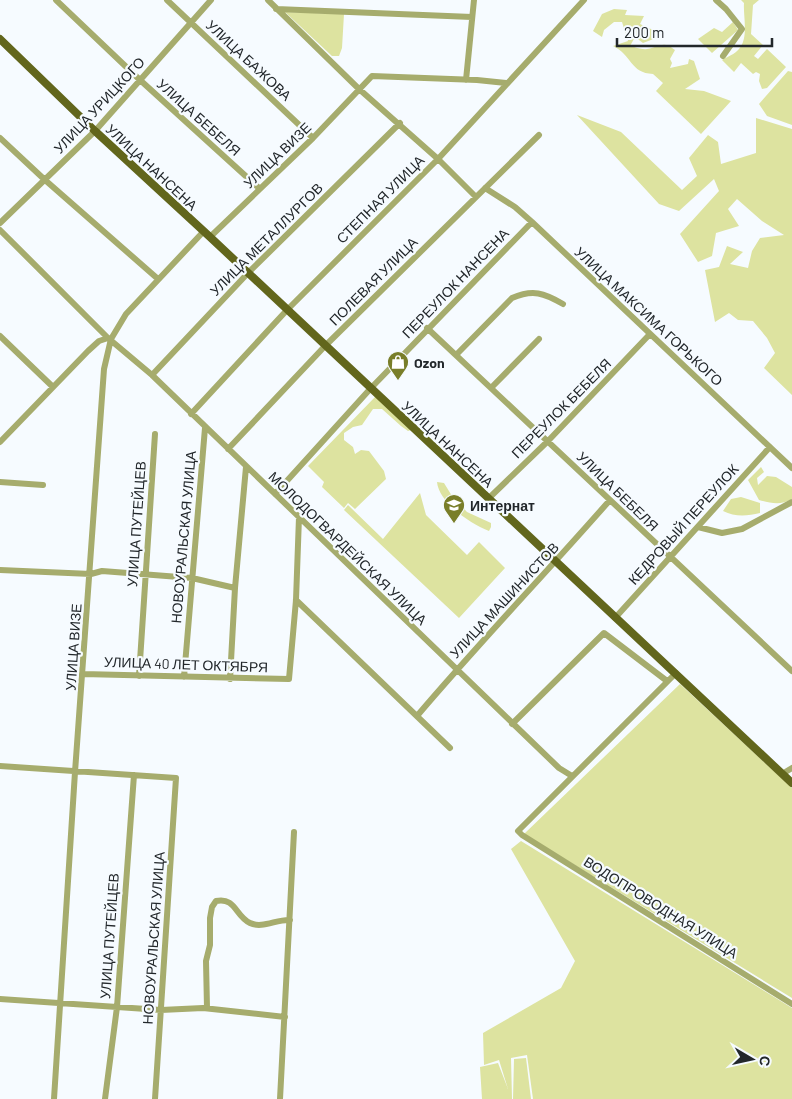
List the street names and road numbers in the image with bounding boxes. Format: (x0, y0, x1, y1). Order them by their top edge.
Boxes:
street label: УЛИЦА БАЖОВА (203, 16, 296, 104)
street label: УЛИЦА УРИЦКОГО (50, 53, 148, 157)
street label: УЛИЦА БЕБЕЛЯ (154, 75, 244, 159)
street label: УЛИЦА ВИЗЕ (240, 119, 314, 191)
street label: УЛИЦА НАНСЕНА (103, 120, 202, 214)
street label: СТЕПНАЯ УЛИЦА (333, 151, 428, 246)
street label: УЛИЦА МЕТАЛЛУРГОВ (206, 179, 326, 299)
street label: ПЕРЕУЛОК НАНСЕНА (398, 224, 512, 341)
street label: ПОЛЕВАЯ УЛИЦА (325, 233, 421, 329)
street label: УЛИЦА МАКСИМА ГОРЬКОГО (572, 243, 727, 389)
street label: ПЕРЕУЛОК БЕБЕЛЯ (508, 355, 614, 461)
street label: УЛИЦА НАНСЕНА (399, 397, 498, 491)
street label: УЛИЦА БЕБЕЛЯ (574, 448, 662, 534)
street label: НОВОУРАЛЬСКАЯ УЛИЦА (167, 449, 199, 624)
street label: УЛИЦА ПУТЕЙЦЕВ (123, 460, 149, 588)
street label: КЕДРОВЫЙ ПЕРЕУЛОК (624, 460, 742, 588)
street label: МОЛОДОГВАРДЕЙСКАЯ УЛИЦА (265, 468, 431, 629)
street label: УЛИЦА МАШИНИСТОВ (446, 539, 562, 661)
street label: УЛИЦА ВИЗЕ (61, 603, 85, 691)
street label: УЛИЦА 40 ЛЕТ ОКТЯБРЯ (104, 653, 268, 675)
street label: НОВОУРАЛЬСКАЯ УЛИЦА (138, 850, 168, 1025)
street label: ВОДОПРОВОДНАЯ УЛИЦА (581, 853, 742, 962)
street label: УЛИЦА ПУТЕЙЦЕВ (96, 872, 122, 1000)

